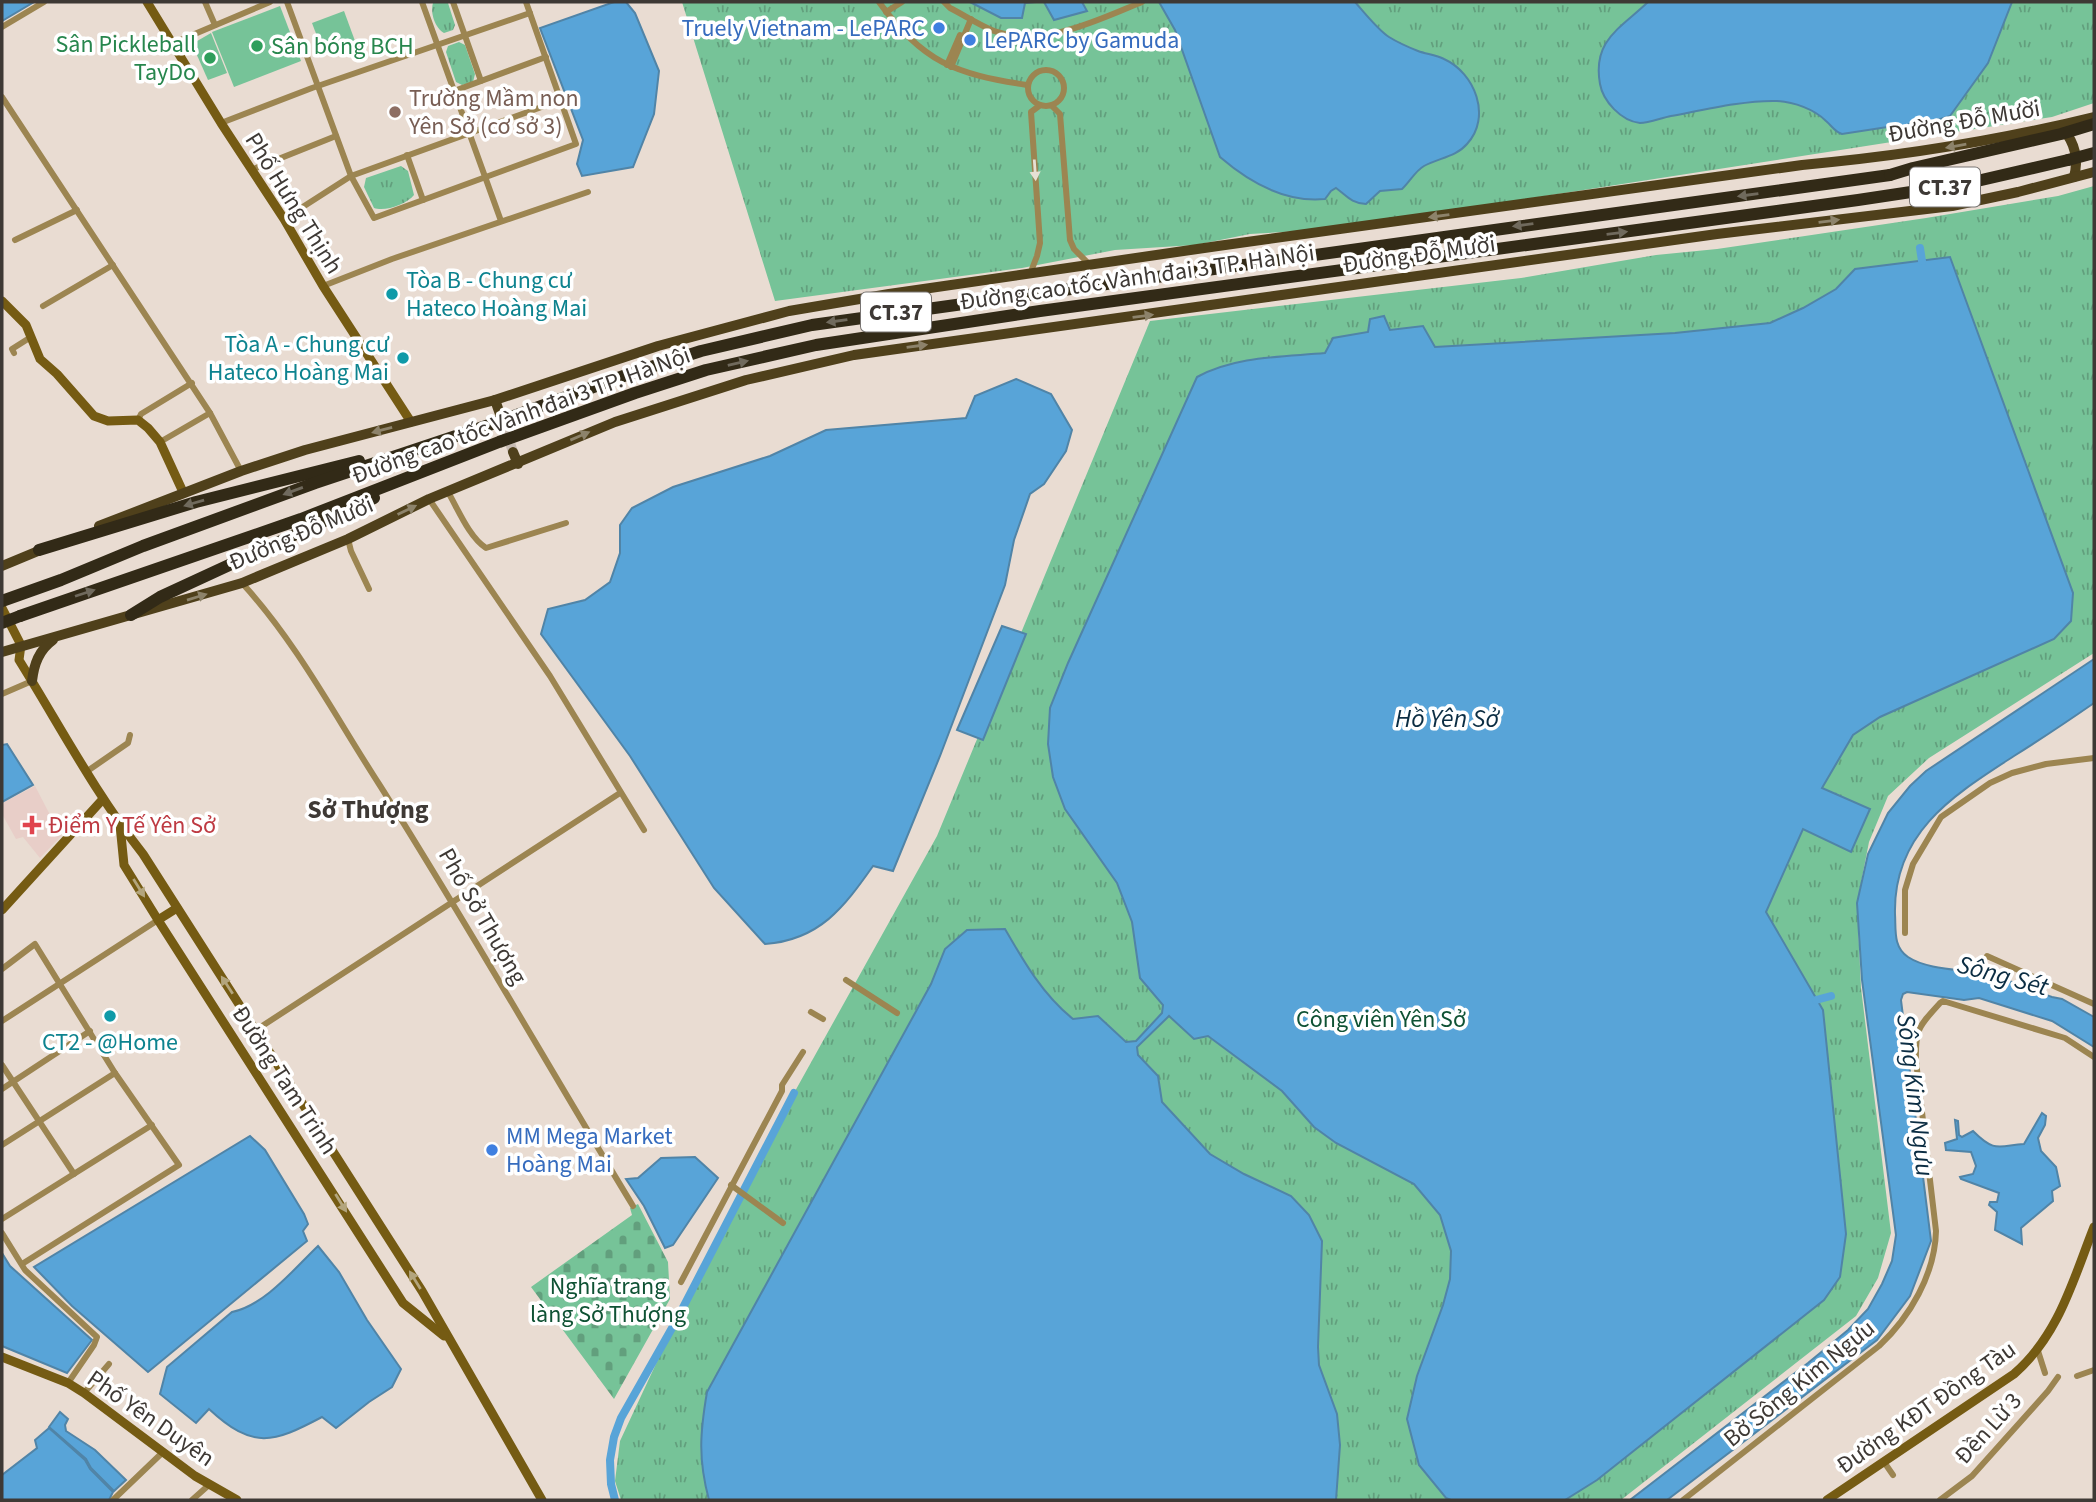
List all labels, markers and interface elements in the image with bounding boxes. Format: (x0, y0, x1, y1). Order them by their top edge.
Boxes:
place label: Truely Vietnam - LePARC (681, 11, 925, 46)
marker: Truely Vietnam - LePARC (931, 20, 947, 36)
place label: LePARC by Gamuda (984, 23, 1179, 58)
place label: Sân Pickleball TayDo (56, 27, 196, 90)
place label: Sân bóng BCH (271, 29, 414, 64)
marker: LePARC by Gamuda (962, 32, 978, 48)
marker: Sân bóng BCH (249, 38, 265, 54)
marker: Sân Pickleball TayDo (202, 50, 218, 66)
place label: Trường Mầm non Yên Sở (cơ sở 3) (408, 81, 579, 144)
street label: Đường Đỗ Mười (1885, 91, 2043, 152)
marker: Trường Mầm non Yên Sở (cơ sở 3) (387, 104, 403, 120)
street label: Phố Hưng Thịnh (236, 126, 351, 281)
one-way arrow (1945, 141, 1967, 152)
one-way arrow (1030, 159, 1041, 181)
road number: CT.37 (1910, 168, 1980, 206)
one-way arrow (1737, 189, 1759, 200)
one-way arrow (1428, 210, 1450, 221)
one-way arrow (1818, 215, 1840, 226)
one-way arrow (1512, 219, 1534, 230)
street label: Đường Đỗ Mười (1340, 226, 1498, 283)
one-way arrow (1606, 228, 1628, 239)
street label: Đường cao tốc Vành đai 3 TP. Hà Nội (957, 235, 1317, 320)
place label: Tòa B - Chung cư Hateco Hoàng Mai (406, 263, 587, 326)
marker: Tòa B - Chung cư Hateco Hoàng Mai (384, 286, 400, 302)
road number: CT.37 (861, 292, 931, 332)
one-way arrow (1132, 310, 1154, 321)
one-way arrow (826, 316, 848, 327)
place label: Tòa A - Chung cư Hateco Hoàng Mai (208, 327, 390, 390)
street label: Đường cao tốc Vành đai 3 TP. Hà Nội (347, 338, 695, 493)
one-way arrow (906, 340, 928, 351)
marker: Tòa A - Chung cư Hateco Hoàng Mai (395, 350, 411, 366)
one-way arrow (727, 357, 749, 368)
one-way arrow (370, 425, 392, 436)
one-way arrow (570, 431, 591, 442)
one-way arrow (282, 486, 303, 497)
street label: Đường Đỗ Mười (224, 487, 379, 580)
one-way arrow (183, 499, 204, 509)
one-way arrow (397, 504, 417, 515)
one-way arrow (74, 588, 95, 598)
one-way arrow (187, 591, 208, 601)
water label: Hồ Yên Sở (1395, 700, 1500, 737)
district label: Sở Thượng (307, 791, 429, 828)
place label: Điểm Y Tế Yên Sở (48, 808, 216, 843)
marker: Điểm Y Tế Yên Sở (22, 815, 42, 835)
street label: Phố Sở Thượng (429, 842, 536, 991)
one-way arrow (132, 878, 145, 898)
water label: Sông Sét (1953, 946, 2053, 1006)
one-way arrow (220, 975, 233, 995)
street label: Đường Tam Trinh (223, 999, 346, 1162)
park label: Công viên Yên Sở (1296, 1002, 1466, 1037)
marker: CT2 - @Home (102, 1008, 118, 1024)
water label: Sông Kim Ngưu (1887, 1012, 1944, 1178)
place label: CT2 - @Home (42, 1025, 178, 1060)
place label: MM Mega Market Hoàng Mai (506, 1119, 673, 1182)
marker: MM Mega Market Hoàng Mai (484, 1142, 500, 1158)
one-way arrow (334, 1194, 347, 1213)
park label: Nghĩa trang làng Sở Thượng (530, 1269, 686, 1332)
one-way arrow (409, 1270, 422, 1290)
street label: Bờ Sông Kim Ngưu (1716, 1311, 1883, 1456)
street label: Đường KĐT Đồng Tàu (1829, 1332, 2023, 1483)
street label: Phố Yên Duyên (80, 1361, 222, 1475)
street label: Đền Lừ 3 (1946, 1385, 2030, 1472)

